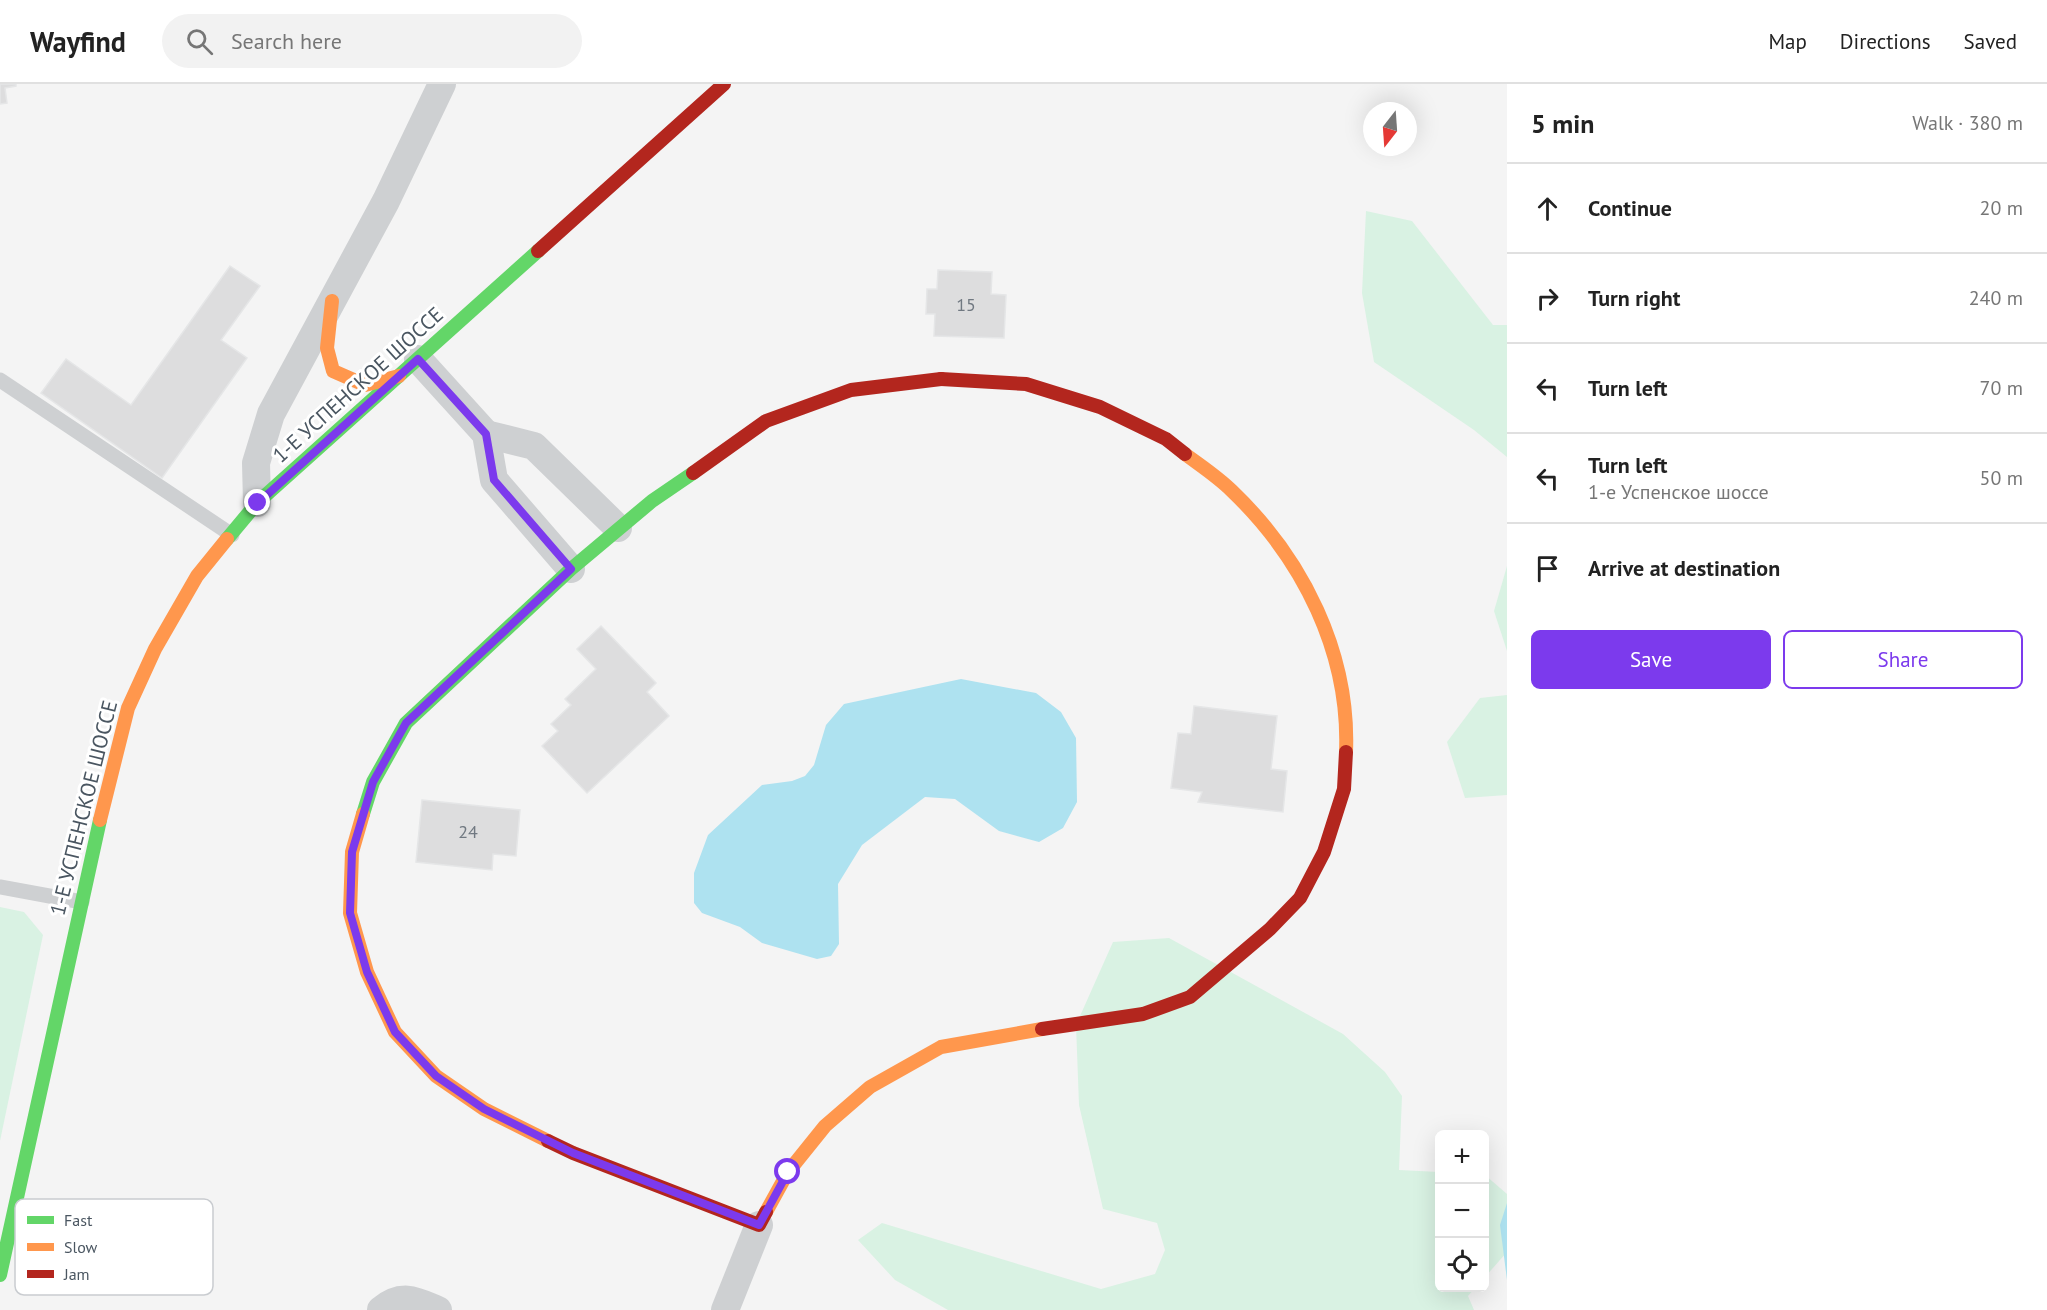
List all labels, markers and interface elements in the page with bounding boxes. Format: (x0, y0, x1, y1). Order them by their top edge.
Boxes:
search box (162, 14, 582, 68)
text: Wayfind (30, 23, 126, 60)
icon: search (183, 25, 216, 58)
text: Search here (231, 27, 342, 55)
text: Map (1768, 28, 1807, 55)
text: Directions (1840, 28, 1931, 55)
text: Saved (1964, 28, 2017, 55)
north arrow (1363, 102, 1417, 156)
text: 5 min (1531, 107, 1594, 140)
text: Walk · 380 m (1912, 110, 2023, 136)
icon: ahead (1531, 192, 1564, 225)
text: Continue (1588, 194, 1672, 222)
text: 20 m (1980, 195, 2023, 221)
icon: right (1531, 282, 1564, 315)
text: Turn right (1588, 284, 1680, 312)
text: 240 m (1969, 285, 2023, 311)
house number: 15 (956, 293, 976, 316)
street label: 1-Е УСПЕНСКОЕ ШОССЕ (267, 301, 449, 468)
icon: left (1531, 372, 1564, 405)
text: Turn left (1588, 374, 1668, 402)
text: 70 m (1980, 375, 2023, 401)
text: Turn left (1588, 451, 1668, 479)
icon: left (1531, 462, 1564, 495)
text: 50 m (1980, 465, 2023, 491)
text: 1-е Успенское шоссе (1588, 479, 1769, 505)
route end (244, 489, 270, 515)
icon: arrive (1531, 552, 1564, 585)
text: Arrive at destination (1588, 554, 1780, 582)
button: Save (1531, 630, 1771, 689)
button: Share (1783, 630, 2023, 689)
street label: 1-Е УСПЕНСКОЕ ШОССЕ (44, 698, 123, 918)
house number: 24 (458, 820, 478, 843)
map controls (1435, 1130, 1489, 1292)
button: + (1435, 1130, 1489, 1184)
route start (774, 1158, 800, 1184)
button: − (1435, 1184, 1489, 1238)
legend (15, 1199, 213, 1295)
text: Fast (64, 1210, 93, 1230)
text: Slow (64, 1237, 98, 1257)
button: locate (1435, 1238, 1489, 1292)
text: Jam (63, 1264, 90, 1284)

